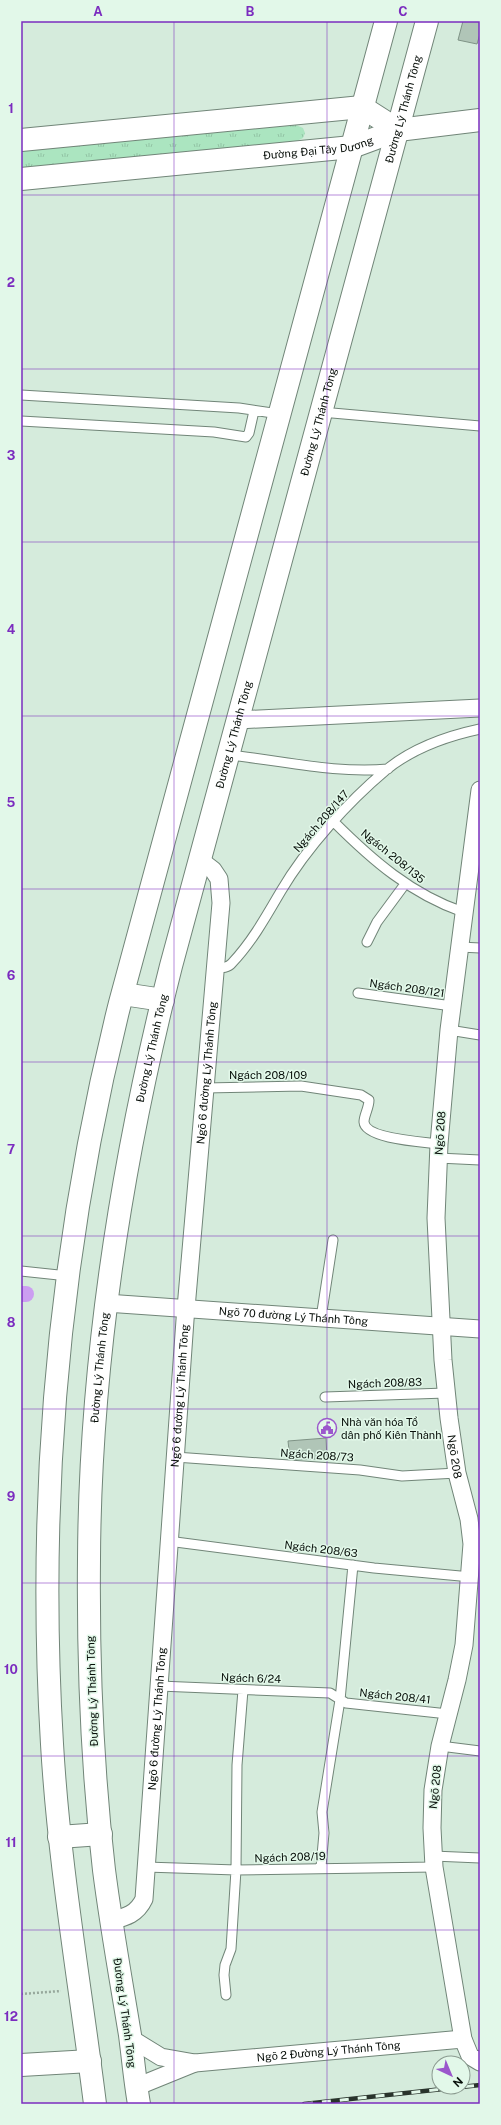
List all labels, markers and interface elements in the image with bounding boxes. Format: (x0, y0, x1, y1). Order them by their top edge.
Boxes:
text: A (93, 4, 103, 19)
text: B (246, 4, 255, 19)
text: C (398, 4, 408, 19)
street label: Đường Lý Thánh Tông (383, 54, 423, 164)
text: 1 (8, 101, 14, 116)
street label: Đường Đại Tây Dương (263, 134, 375, 162)
text: 2 (7, 275, 15, 290)
street label: Đường Lý Thánh Tông (298, 366, 339, 477)
text: 3 (7, 448, 16, 463)
text: 4 (7, 622, 16, 637)
street label: Đường Lý Thánh Tông (213, 679, 254, 790)
street label: Ngách 208/147 (291, 787, 351, 854)
text: 5 (7, 795, 16, 810)
street label: Ngách 208/135 (359, 827, 427, 885)
text: 6 (7, 968, 16, 983)
street label: Ngách 208/121 (369, 977, 445, 999)
street label: Đường Lý Thánh Tông (134, 992, 170, 1104)
street label: Ngõ 6 đường Lý Thánh Tông (194, 1001, 219, 1145)
street label: Ngách 208/109 (229, 1069, 307, 1081)
street label: Ngõ 208 (432, 1111, 448, 1155)
text: 7 (7, 1142, 15, 1157)
street label: Ngõ 70 đường Lý Thánh Tông (218, 1305, 369, 1327)
street label: Đường Lý Thánh Tông (88, 1311, 111, 1423)
text: 8 (7, 1315, 16, 1330)
street label: Ngõ 6 đường Lý Thánh Tông (169, 1323, 191, 1468)
street label: Ngách 208/83 (348, 1376, 422, 1390)
place label: Nhà văn hóa Tổ dân phố Kiên Thành (341, 1416, 441, 1441)
public building icon: Nhà văn hóa Tổ dân phố Kiên Thành (316, 1417, 338, 1439)
street label: Ngõ 208 (446, 1434, 464, 1480)
street label: Ngách 208/73 (280, 1446, 354, 1464)
text: 9 (7, 1489, 15, 1504)
street label: Ngách 208/63 (284, 1539, 358, 1559)
street label: Đường Lý Thánh Tông (84, 1635, 100, 1747)
street label: Ngõ 6 đường Lý Thánh Tông (146, 1647, 168, 1791)
text: 10 (4, 1662, 18, 1677)
street label: Ngách 6/24 (221, 1671, 281, 1685)
street label: Ngách 208/41 (359, 1686, 431, 1706)
street label: Ngõ 208 (427, 1764, 443, 1810)
text: 11 (5, 1835, 17, 1850)
street label: Ngách 208/19 (254, 1850, 326, 1864)
street label: Đường Lý Thánh Tông (111, 1957, 139, 2069)
text: 12 (4, 2009, 18, 2024)
street label: Ngõ 2 Đường Lý Thánh Tông (256, 2039, 401, 2063)
north arrow (431, 2055, 471, 2095)
text: N (451, 2075, 465, 2089)

